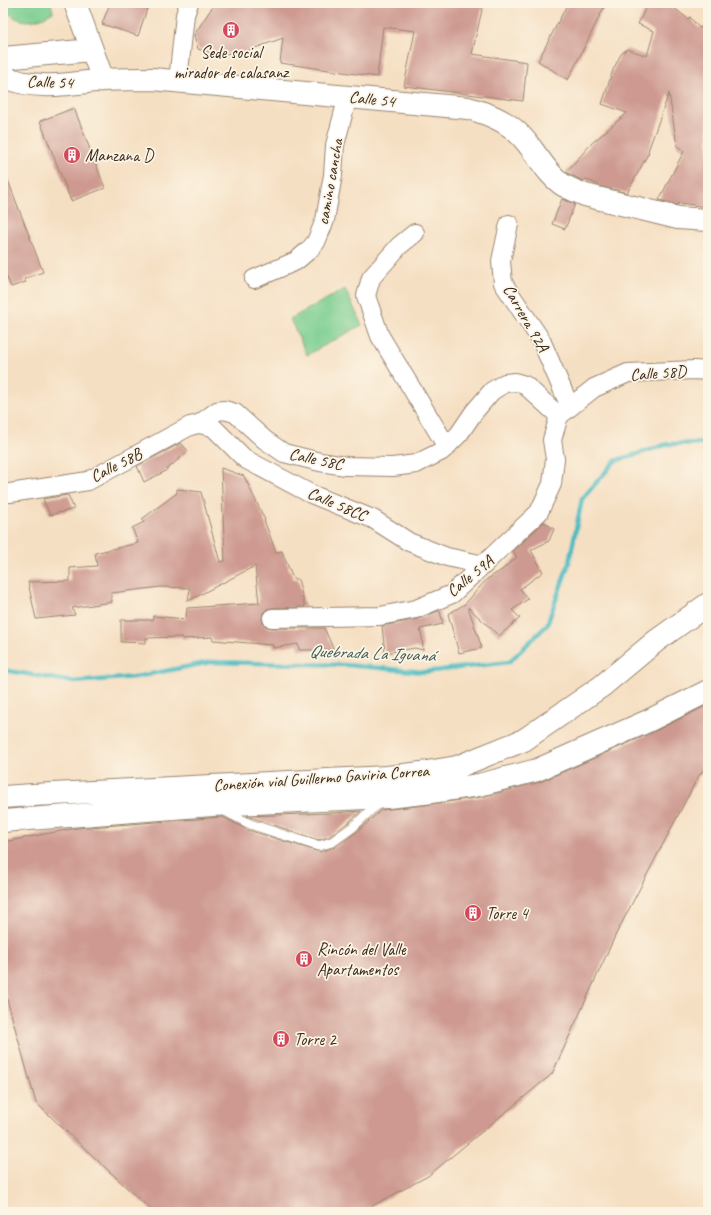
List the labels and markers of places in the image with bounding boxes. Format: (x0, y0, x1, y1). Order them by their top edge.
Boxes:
building icon: Sede social mirador de calasanz (221, 20, 241, 40)
place label: Sede social mirador de calasanz (174, 42, 290, 83)
building icon: Manzana D (62, 145, 82, 165)
place label: Manzana D (85, 145, 155, 166)
building icon: Torre 4 (463, 903, 483, 923)
place label: Torre 4 (486, 903, 530, 924)
place label: Rincón del Valle Apartamentos (317, 939, 407, 980)
building icon: Rincón del Valle Apartamentos (294, 949, 314, 969)
building icon: Torre 2 (271, 1029, 291, 1049)
place label: Torre 2 (294, 1029, 337, 1050)

